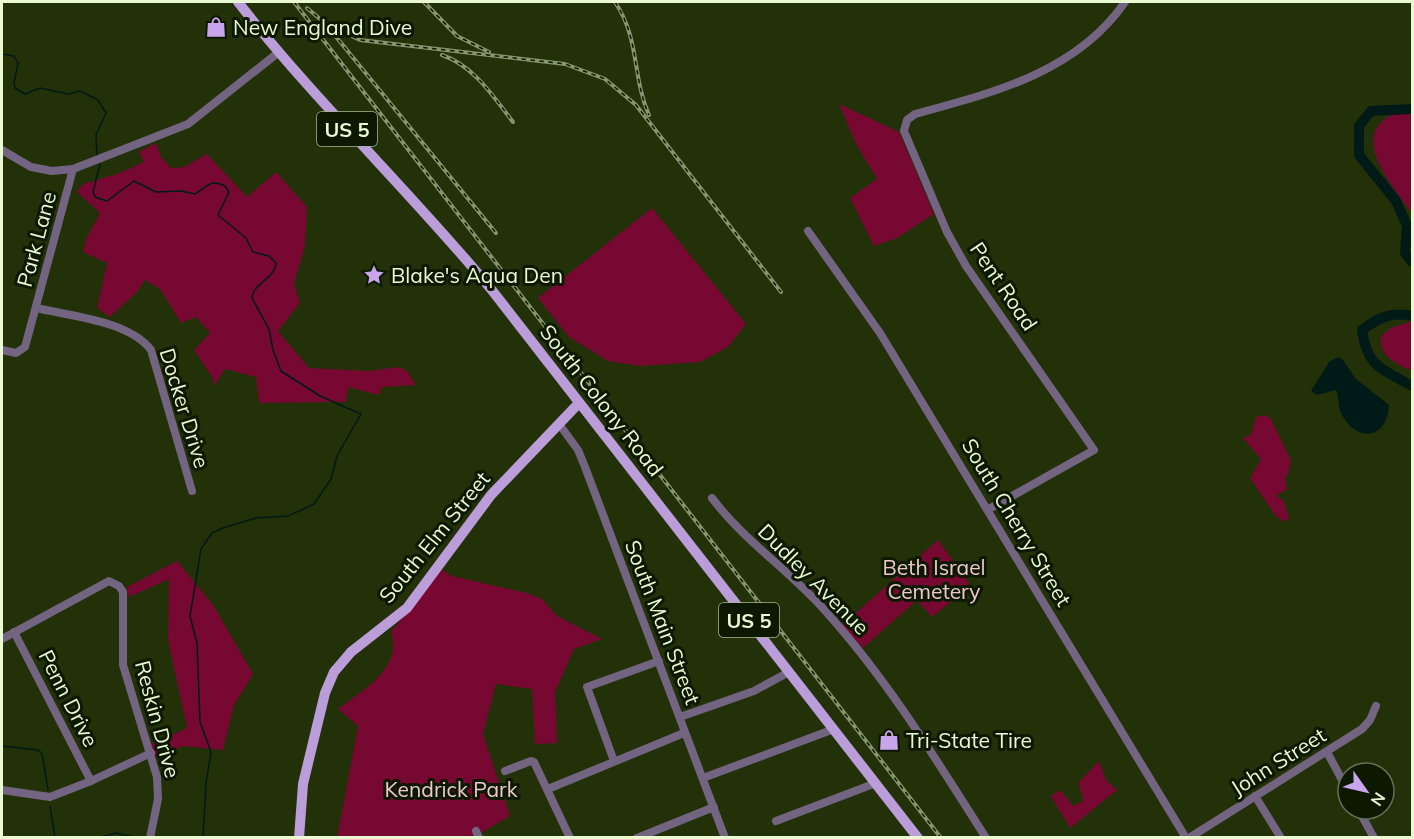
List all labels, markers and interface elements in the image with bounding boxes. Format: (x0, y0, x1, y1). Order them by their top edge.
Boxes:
place label: New England Dive (233, 14, 412, 40)
shop icon: New England Dive (204, 15, 228, 39)
road number: US 5 (317, 112, 377, 146)
street label: Park Lane (11, 189, 61, 289)
street label: Pent Road (965, 237, 1043, 335)
place label: Blake's Aqua Den (391, 262, 563, 288)
place icon: Blake's Aqua Den (362, 263, 386, 287)
street label: South Colony Road (535, 319, 669, 481)
street label: Docker Drive (154, 345, 216, 471)
street label: South Cherry Street (957, 433, 1077, 611)
street label: South Elm Street (373, 466, 495, 608)
street label: Dudley Avenue (753, 518, 875, 640)
street label: South Main Street (620, 536, 706, 708)
park label: Beth Israel Cemetery (882, 554, 986, 604)
road number: US 5 (719, 603, 779, 637)
street label: Penn Drive (33, 645, 105, 751)
street label: Reskin Drive (130, 657, 186, 781)
street label: John Street (1226, 722, 1330, 800)
place label: Tri-State Tire (906, 727, 1032, 753)
shop icon: Tri-State Tire (877, 728, 901, 752)
north arrow (1336, 761, 1396, 821)
park label: Kendrick Park (385, 776, 518, 802)
text: N (1367, 789, 1390, 810)

